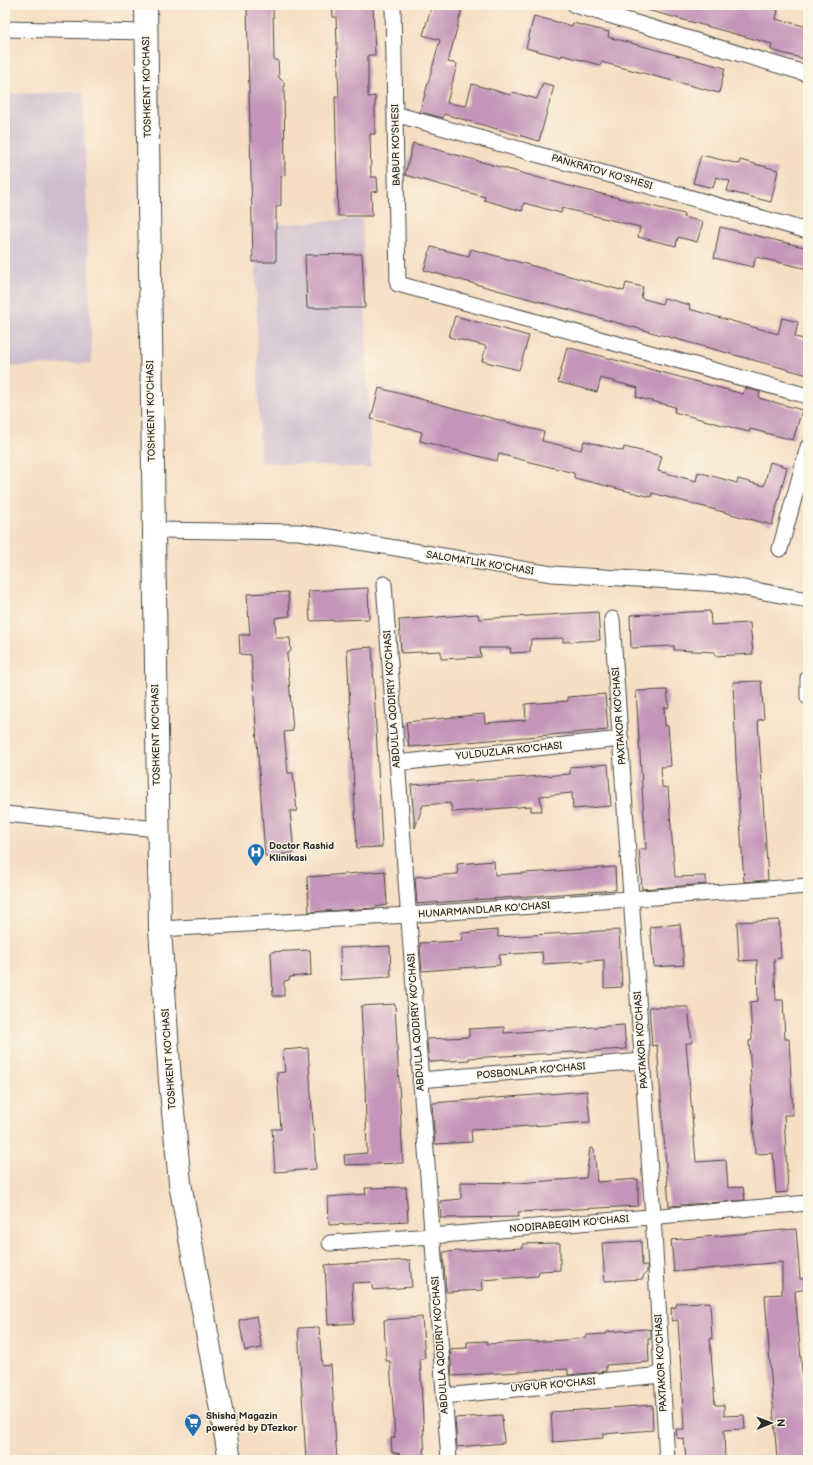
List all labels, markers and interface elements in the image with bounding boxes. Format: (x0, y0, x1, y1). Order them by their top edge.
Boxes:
street label: TOSHKENT KO'CHASI (140, 36, 154, 138)
street label: BABUR KO'SHESI (389, 104, 403, 186)
street label: PANKRATOV KO'SHESI (550, 152, 654, 192)
street label: TOSHKENT KO'CHASI (144, 360, 158, 462)
street label: SALOMATLIK KO'CHASI (425, 549, 535, 577)
street label: ABDULLA QODIRIY KO'CHASI (381, 630, 403, 768)
street label: PAXTAKOR KO'CHASI (610, 667, 628, 765)
street label: TOSHKENT KO'CHASI (149, 684, 163, 786)
street label: YULDUZLAR KO'CHASI (454, 739, 563, 763)
place label: Doctor Rashid Klinikasi (269, 840, 334, 864)
hospital icon: Doctor Rashid Klinikasi (246, 842, 266, 867)
street label: HUNARMANDLAR KO'CHASI (418, 899, 550, 921)
street label: ABDULLA QODIRIY KO'CHASI (405, 953, 427, 1091)
street label: PAXTAKOR KO'CHASI (632, 991, 650, 1089)
street label: TOSHKENT KO'CHASI (159, 1008, 179, 1110)
street label: POSBONLAR KO'CHASI (476, 1060, 586, 1082)
street label: NODIRABEGIM KO'CHASI (509, 1213, 629, 1235)
street label: ABDULLA QODIRIY KO'CHASI (429, 1276, 451, 1414)
street label: PAXTAKOR KO'CHASI (652, 1314, 670, 1412)
street label: UYG'UR KO'CHASI (510, 1375, 596, 1395)
north arrow (751, 1403, 791, 1443)
place label: Shisha Magazin powered by DTezkor (206, 1410, 298, 1434)
supermarket icon: Shisha Magazin powered by DTezkor (183, 1412, 203, 1437)
text: N (774, 1419, 787, 1427)

